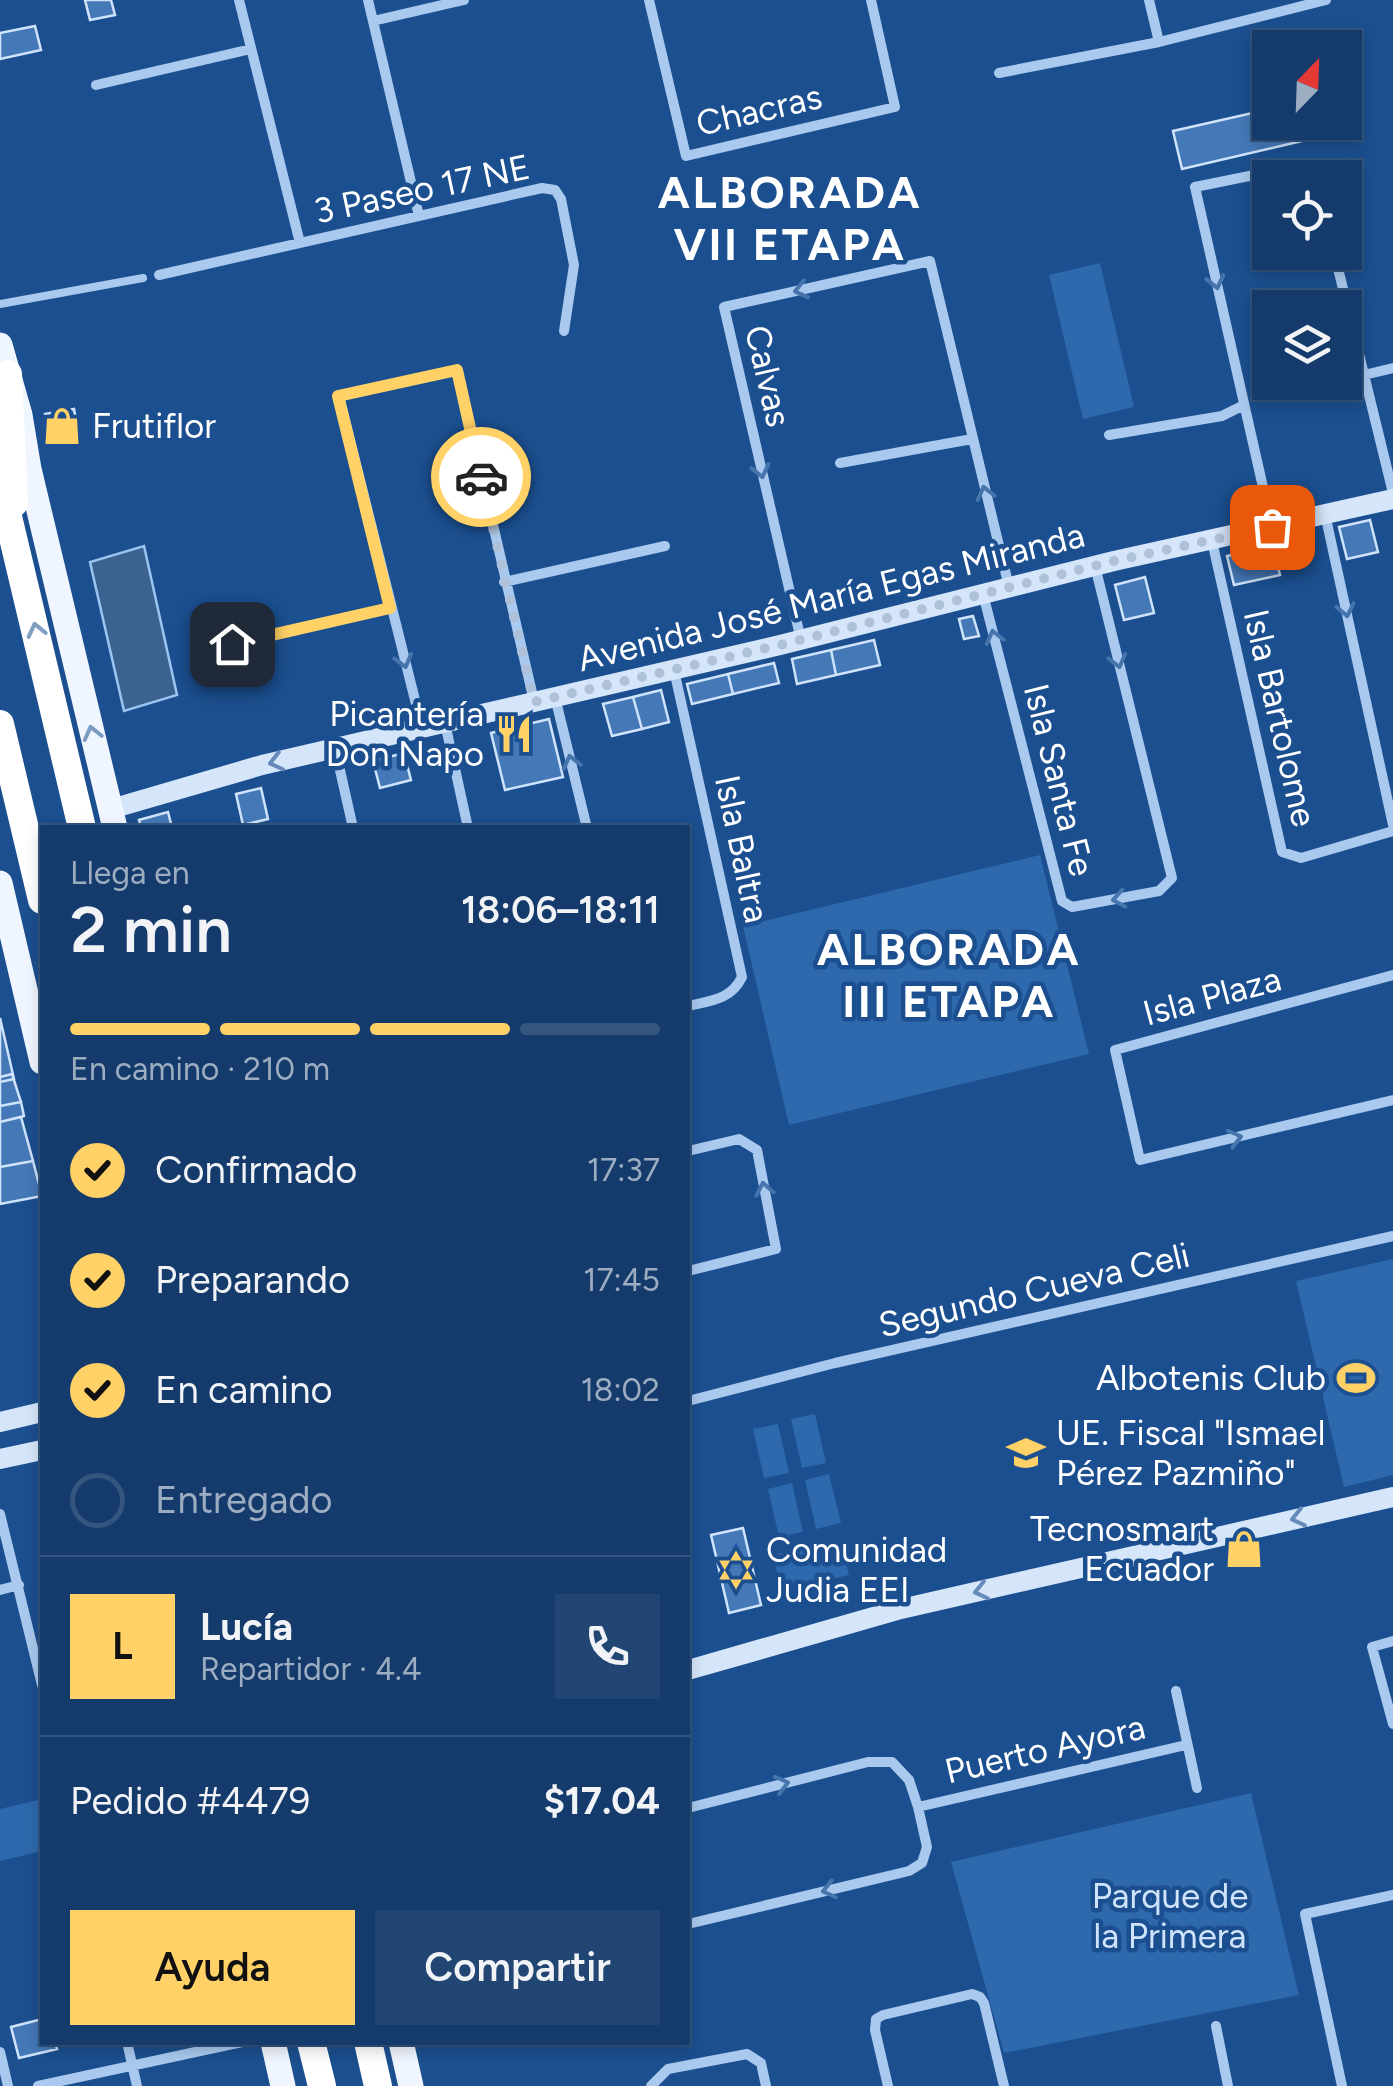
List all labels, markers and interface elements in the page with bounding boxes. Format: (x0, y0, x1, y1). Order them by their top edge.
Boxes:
north arrow (1252, 30, 1362, 140)
map controls (1252, 30, 1362, 400)
street label: Chacras (692, 75, 826, 145)
street label: 3 Paseo 17 NE (310, 146, 534, 232)
button: locate (1252, 160, 1362, 270)
district label: ALBORADA VII ETAPA (658, 165, 922, 271)
one-way arrow (1205, 273, 1226, 290)
one-way arrow (793, 278, 810, 299)
button: layers (1252, 290, 1362, 400)
street label: Calvas (736, 321, 800, 431)
shop icon: Frutiflor (41, 405, 83, 447)
place label: Frutiflor (92, 405, 216, 447)
courier (431, 427, 531, 527)
icon: car (454, 450, 509, 505)
one-way arrow (749, 462, 770, 479)
one-way arrow (976, 485, 997, 502)
pin (1230, 485, 1315, 570)
icon: bag (1245, 500, 1300, 555)
street label: Avenida José María Egas Miranda (573, 514, 1089, 680)
one-way arrow (1334, 601, 1355, 618)
pin (190, 602, 275, 687)
street label: Isla Bartolome (1235, 605, 1325, 831)
icon: home (205, 617, 260, 672)
one-way arrow (27, 622, 48, 639)
one-way arrow (984, 629, 1005, 646)
one-way arrow (392, 652, 413, 669)
one-way arrow (1106, 652, 1127, 669)
street label: Isla Santa Fe (1015, 680, 1103, 880)
place label: Picantería Don Napo (326, 693, 484, 775)
restaurant icon: Picantería Don Napo (493, 713, 535, 755)
one-way arrow (83, 725, 104, 742)
one-way arrow (268, 750, 285, 771)
one-way arrow (562, 754, 583, 771)
street label: Isla Baltra (706, 771, 778, 927)
text: Llega en (70, 854, 190, 892)
text: 18:06–18:11 (461, 887, 660, 933)
one-way arrow (1111, 887, 1128, 908)
text: 2 min (70, 890, 232, 968)
district label: ALBORADA III ETAPA (817, 922, 1081, 1028)
street label: Isla Plaza (1139, 957, 1285, 1035)
text: En camino · 210 m (70, 1050, 330, 1088)
one-way arrow (1226, 1129, 1243, 1150)
icon: check (70, 1143, 125, 1198)
text: Confirmado (155, 1147, 357, 1193)
text: 17:37 (587, 1151, 660, 1189)
one-way arrow (755, 1181, 776, 1198)
street label: Segundo Cueva Celi (875, 1234, 1193, 1346)
icon: check (70, 1253, 125, 1308)
text: Preparando (155, 1257, 350, 1303)
text: 17:45 (583, 1261, 660, 1299)
place label: Albotenis Club (1096, 1357, 1326, 1399)
sports icon: Albotenis Club (1335, 1357, 1377, 1399)
icon: check (70, 1363, 125, 1418)
text: En camino (155, 1367, 332, 1413)
text: 18:02 (581, 1371, 660, 1409)
place label: UE. Fiscal "Ismael Pérez Pazmiño" (1056, 1412, 1325, 1494)
school or university icon: UE. Fiscal "Ismael Pérez Pazmiño" (1005, 1432, 1047, 1474)
text: Entregado (155, 1477, 333, 1523)
one-way arrow (1290, 1506, 1307, 1527)
place label: Tecnosmart Ecuador (1030, 1508, 1214, 1590)
shop icon: Tecnosmart Ecuador (1223, 1528, 1265, 1570)
place label: Comunidad Judia EEI (766, 1529, 947, 1611)
synagogue icon: Comunidad Judia EEI (715, 1549, 757, 1591)
one-way arrow (973, 1579, 990, 1600)
button: phone (555, 1594, 660, 1699)
text: Lucía (200, 1604, 293, 1650)
text: L (112, 1623, 133, 1669)
text: Repartidor · 4.4 (200, 1650, 422, 1688)
street label: Puerto Ayora (941, 1706, 1149, 1792)
one-way arrow (773, 1774, 790, 1795)
text: Pedido #4479 (70, 1778, 310, 1824)
text: $17.04 (544, 1778, 660, 1824)
park label: Parque de la Primera (1092, 1875, 1248, 1957)
one-way arrow (821, 1878, 838, 1899)
button: Ayuda (70, 1910, 355, 2025)
button: Compartir (375, 1910, 660, 2025)

